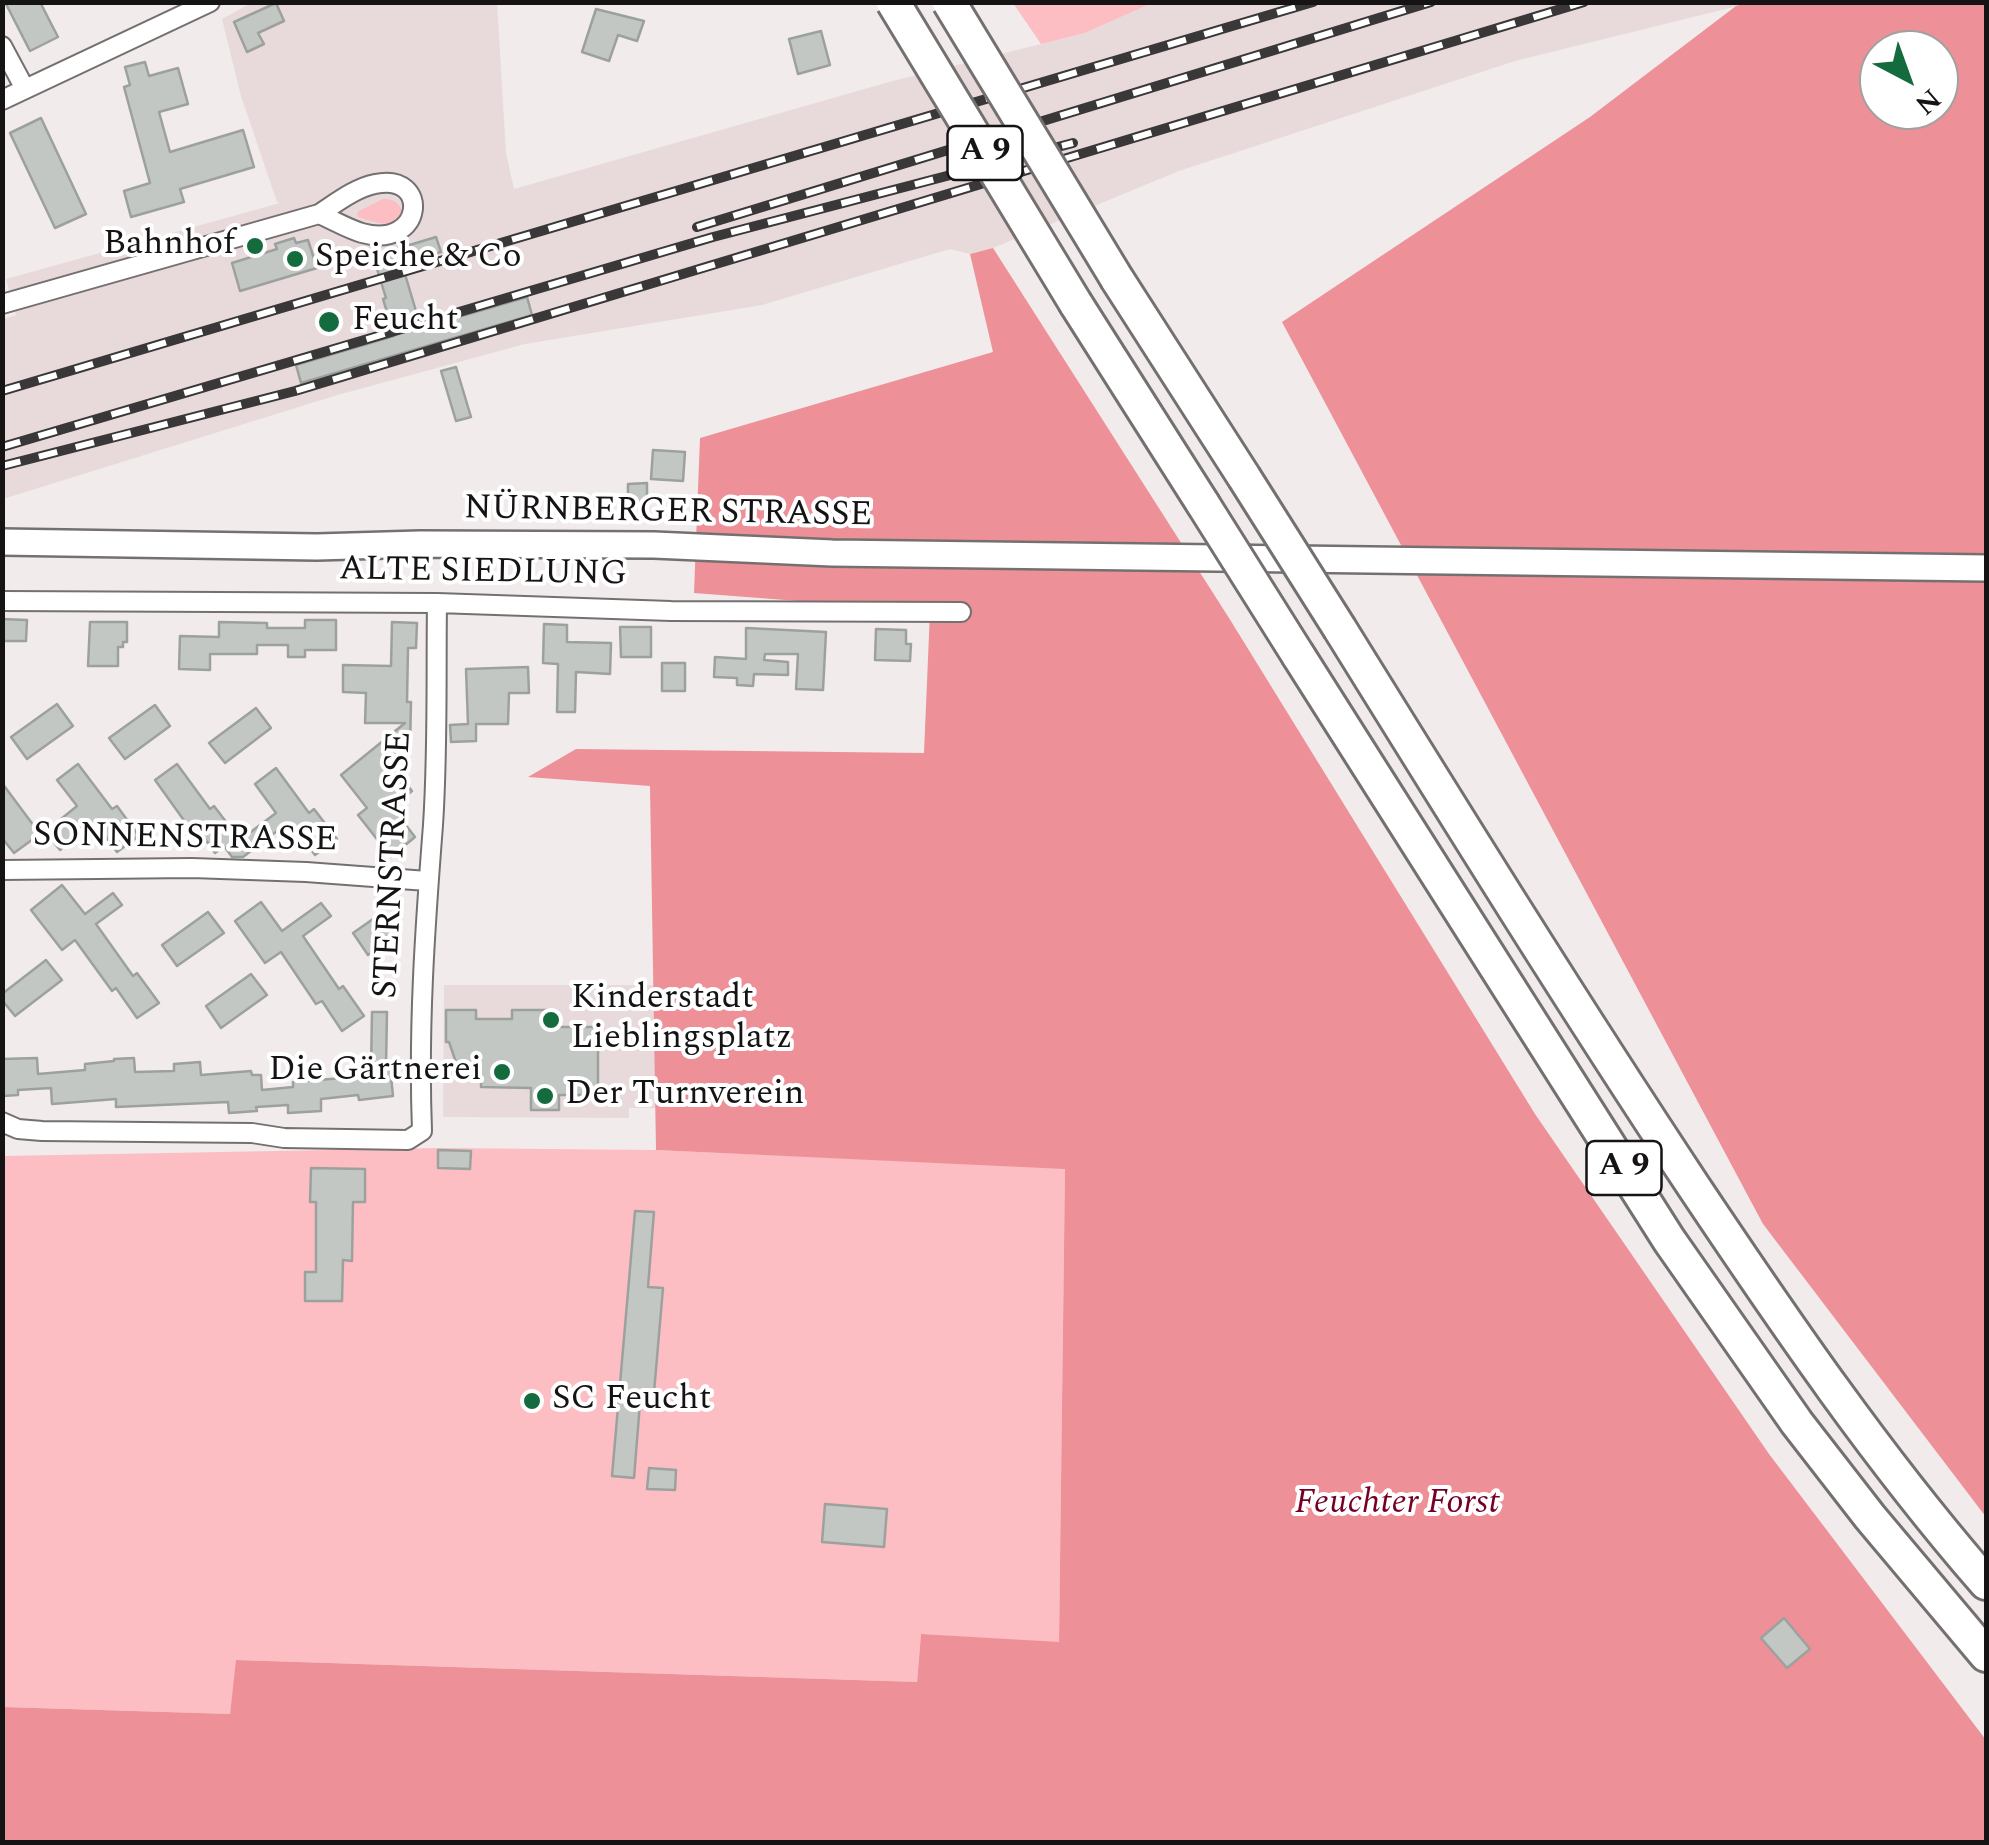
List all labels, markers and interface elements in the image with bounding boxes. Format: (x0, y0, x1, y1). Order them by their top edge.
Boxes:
north arrow (1859, 30, 1959, 130)
text: N (1905, 78, 1950, 125)
road number: A 9 (948, 126, 1022, 180)
place label: Bahnhof (103, 225, 235, 267)
marker: Bahnhof (244, 235, 266, 257)
place label: Speiche & Co (315, 238, 522, 280)
marker: Speiche & Co (284, 248, 306, 270)
place label: Feucht (352, 301, 459, 343)
marker: Feucht (316, 309, 342, 335)
street label: NÜRNBERGER STRASSE (463, 489, 873, 539)
street label: ALTE SIEDLUNG (339, 550, 627, 598)
street label: STERNSTRASSE (367, 730, 423, 1000)
street label: SONNENSTRASSE (32, 816, 338, 864)
place label: Kinderstadt Lieblingsplatz (571, 979, 792, 1061)
marker: Kinderstadt Lieblingsplatz (540, 1009, 562, 1031)
place label: Die Gärtnerei (269, 1051, 482, 1093)
marker: Die Gärtnerei (491, 1061, 513, 1083)
place label: Der Turnverein (565, 1075, 804, 1117)
marker: Der Turnverein (534, 1085, 556, 1107)
road number: A 9 (1586, 1141, 1662, 1195)
place label: SC Feucht (552, 1380, 711, 1422)
marker: SC Feucht (521, 1390, 543, 1412)
park label: Feuchter Forst (1295, 1484, 1499, 1526)

